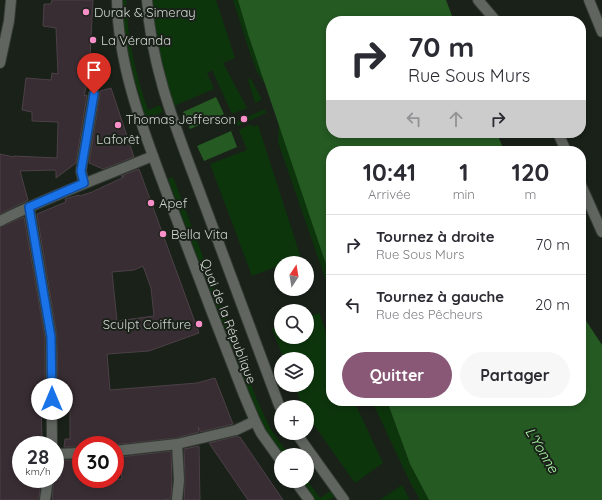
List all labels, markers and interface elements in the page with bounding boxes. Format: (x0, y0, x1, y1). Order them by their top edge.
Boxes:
place label: Durak & Simeray (94, 4, 196, 20)
marker: Durak & Simeray (81, 7, 91, 17)
text: 70 m (408, 29, 474, 64)
place label: La Véranda (101, 32, 171, 48)
icon: right (342, 32, 394, 84)
marker: La Véranda (88, 35, 98, 45)
pin (77, 53, 111, 94)
icon: arrive (83, 59, 105, 81)
text: Rue Sous Murs (408, 64, 530, 87)
icon: left (403, 108, 425, 130)
icon: ahead (445, 108, 467, 130)
icon: right (487, 108, 509, 130)
place label: Thomas Jefferson (126, 111, 236, 127)
marker: Thomas Jefferson (239, 114, 249, 124)
marker: Laforêt (113, 120, 123, 130)
place label: Laforêt (96, 131, 140, 147)
text: 10:41 (363, 157, 416, 187)
text: 1 (459, 157, 468, 187)
text: 120 (512, 157, 549, 187)
text: Arrivée (368, 186, 411, 202)
text: min (453, 186, 475, 202)
text: m (525, 186, 536, 202)
place label: Apef (159, 195, 188, 211)
marker: Apef (146, 198, 156, 208)
place label: Bella Vita (171, 226, 228, 242)
text: Tournez à droite (376, 227, 495, 246)
marker: Bella Vita (158, 229, 168, 239)
icon: right (342, 234, 364, 256)
text: 70 m (536, 235, 570, 254)
text: Rue Sous Murs (376, 246, 464, 262)
street label: Quai de la République (198, 256, 260, 386)
north arrow (274, 256, 314, 296)
map controls (274, 256, 314, 488)
text: Tournez à gauche (376, 287, 504, 306)
icon: left (342, 294, 364, 316)
text: 20 m (535, 295, 570, 314)
button: search (274, 304, 314, 344)
text: Rue des Pêcheurs (376, 306, 483, 322)
place label: Sculpt Coiffure (103, 316, 191, 332)
marker: Sculpt Coiffure (194, 319, 204, 329)
button: layers (274, 352, 314, 392)
button: Quitter (342, 352, 452, 398)
button: Partager (460, 352, 570, 398)
position arrow (31, 378, 73, 420)
button: + (274, 400, 314, 440)
water label: L'Yonne (521, 424, 563, 477)
speed limit sign: 30 (72, 436, 124, 488)
text: 28 (27, 444, 49, 469)
button: − (274, 448, 314, 488)
text: km/h (25, 465, 51, 478)

